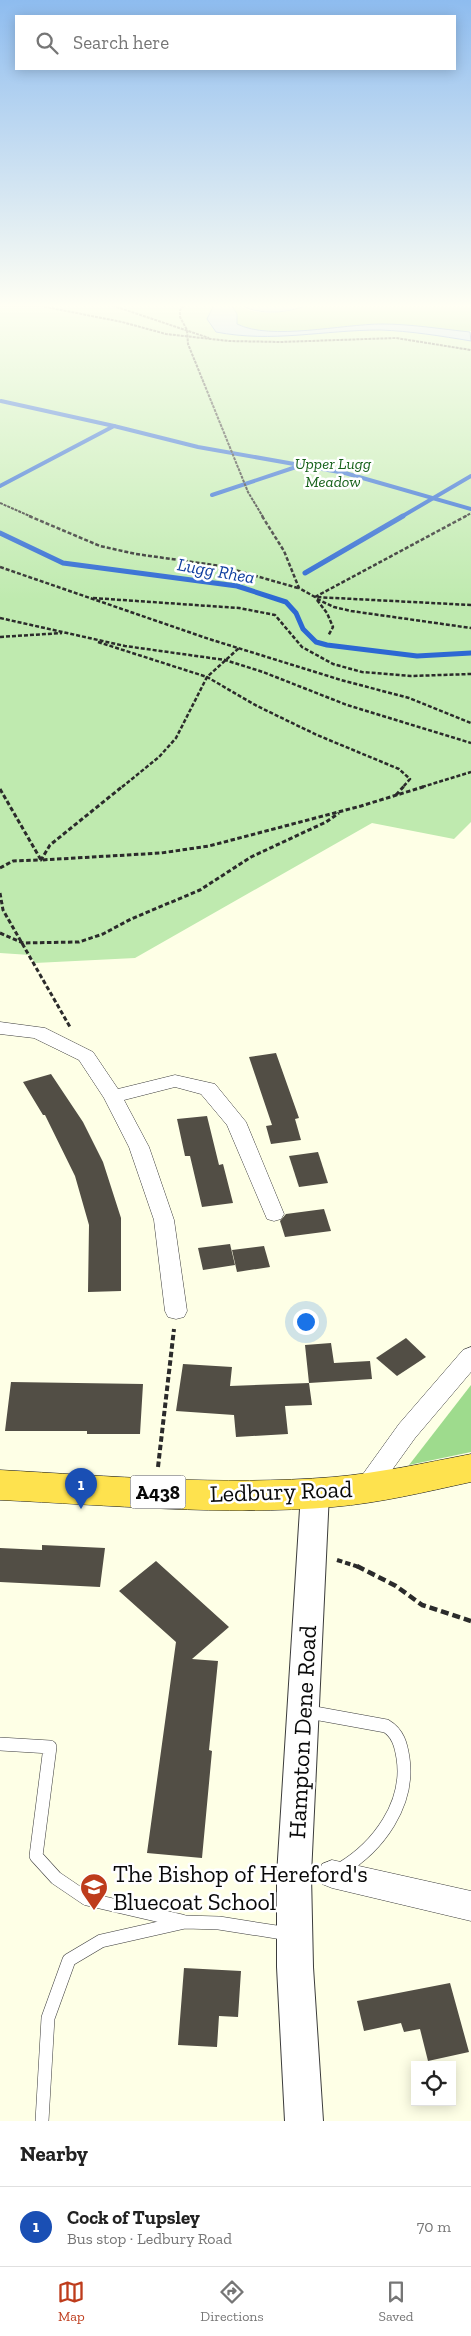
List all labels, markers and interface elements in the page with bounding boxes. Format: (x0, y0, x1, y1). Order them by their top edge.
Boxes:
search box (15, 15, 456, 70)
icon: search (33, 29, 61, 57)
text: Search here (73, 31, 169, 54)
park label: Upper Lugg Meadow (295, 454, 372, 491)
water label: Lugg Rhea (176, 553, 256, 589)
your location (293, 1309, 319, 1335)
pin: 1 (65, 1468, 97, 1509)
street label: Ledbury Road (209, 1474, 353, 1508)
road number: A438 (130, 1475, 186, 1508)
street label: Hampton Dene Road (282, 1624, 322, 1840)
place label: The Bishop of Hereford's Bluecoat School (113, 1859, 368, 1916)
school or university icon: The Bishop of Hereford's Bluecoat School (79, 1872, 109, 1911)
map controls (411, 2061, 456, 2106)
button: locate (411, 2061, 456, 2106)
text: Nearby (20, 2141, 88, 2166)
text: Cock of Tupsley (67, 2206, 200, 2229)
text: 1 (33, 2217, 39, 2236)
text: 70 m (417, 2217, 451, 2236)
text: Bus stop · Ledbury Road (67, 2229, 232, 2248)
tab: Map (57, 2278, 85, 2325)
tab: Directions (200, 2278, 264, 2325)
tab: Saved (378, 2278, 414, 2325)

